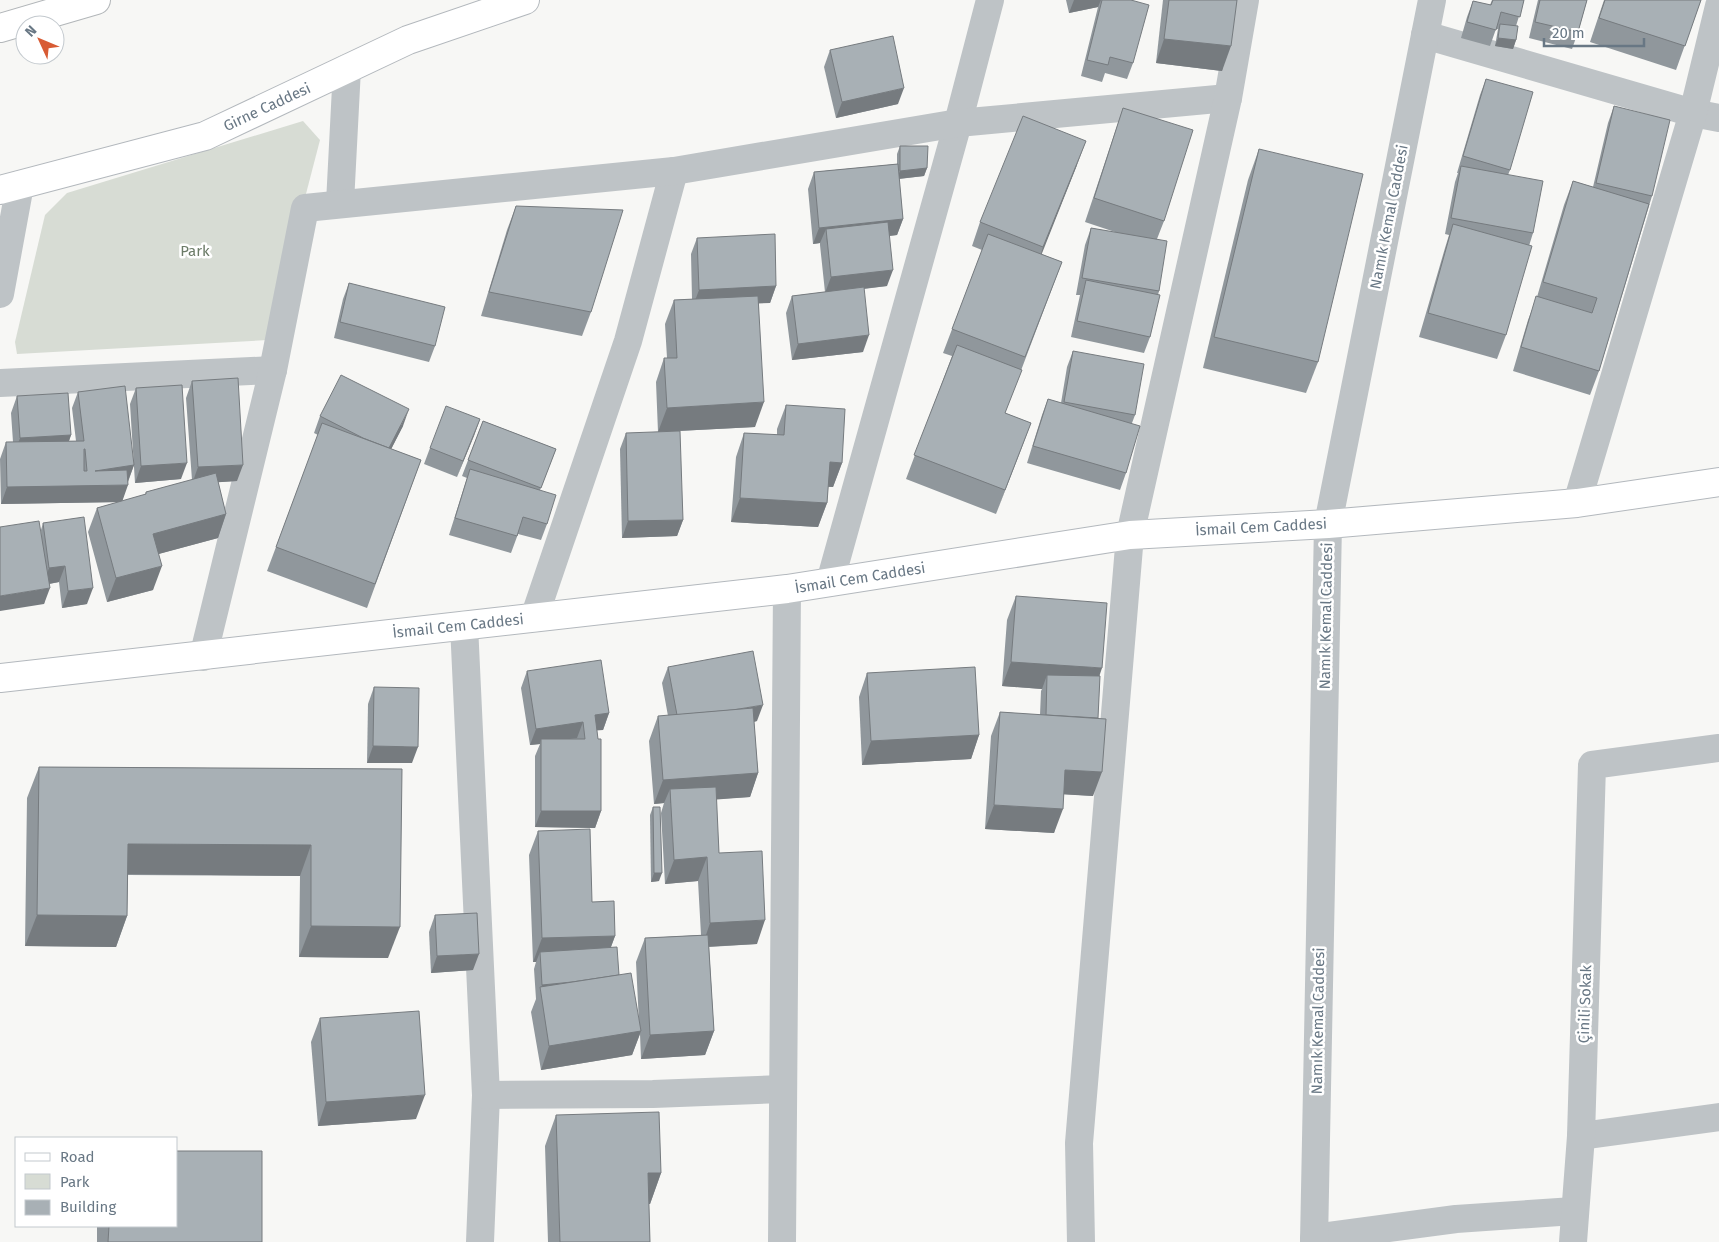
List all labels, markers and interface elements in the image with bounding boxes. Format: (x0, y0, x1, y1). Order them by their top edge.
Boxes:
north arrow (15, 15, 65, 65)
scale bar (1544, 15, 1644, 47)
text: N (22, 22, 40, 41)
text: 20 m (1552, 24, 1585, 42)
street label: Girne Caddesi (221, 79, 313, 135)
street label: Namık Kemal Caddesi (1366, 143, 1412, 291)
park label: Park (180, 242, 210, 260)
street label: İsmail Cem Caddesi (1195, 515, 1327, 539)
street label: Namık Kemal Caddesi (1316, 542, 1336, 690)
street label: İsmail Cem Caddesi (793, 559, 927, 597)
street label: İsmail Cem Caddesi (391, 610, 525, 642)
street label: Namık Kemal Caddesi (1308, 947, 1328, 1095)
street label: Çinili Sokak (1575, 964, 1595, 1044)
legend (15, 1137, 178, 1227)
text: Road (60, 1148, 95, 1166)
text: Park (60, 1173, 90, 1191)
text: Building (60, 1198, 116, 1216)

